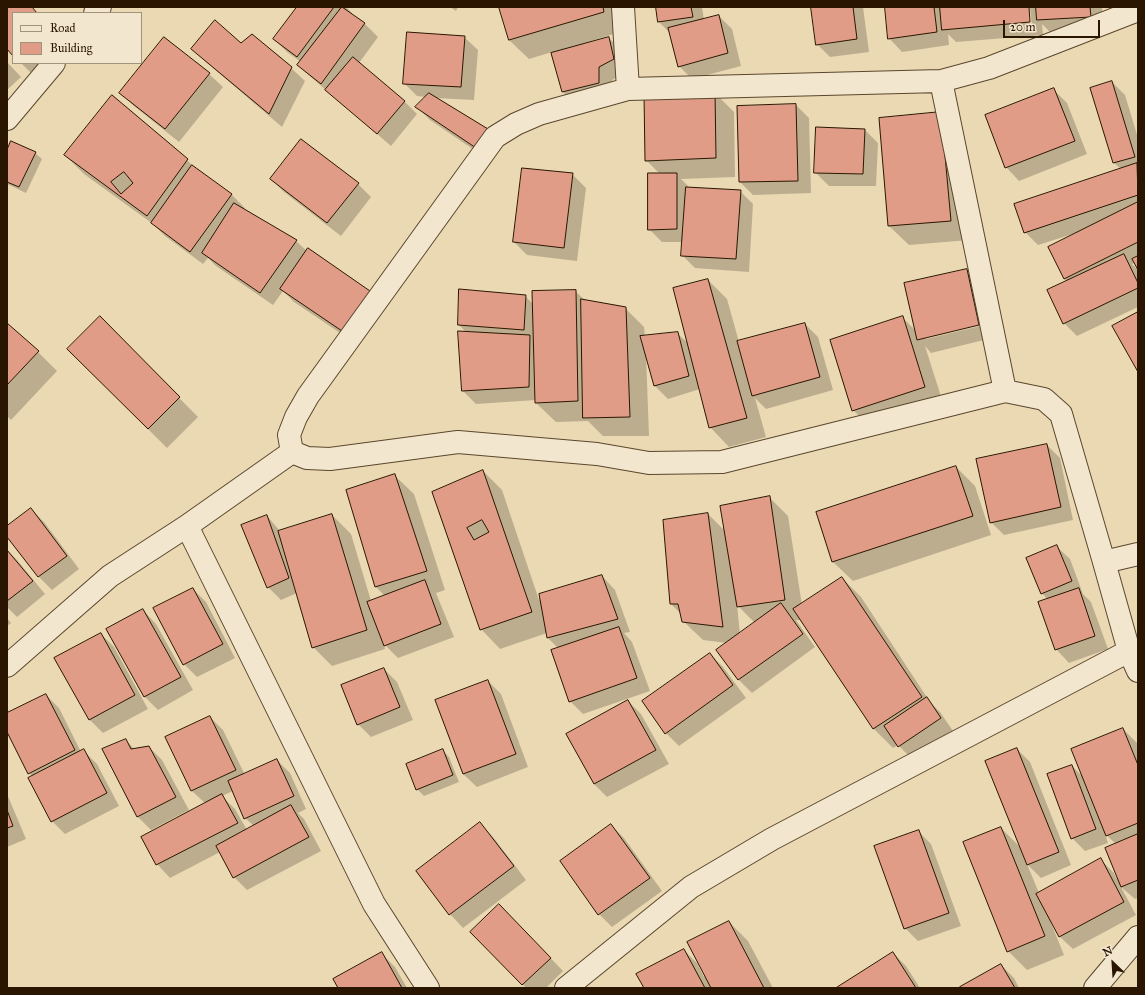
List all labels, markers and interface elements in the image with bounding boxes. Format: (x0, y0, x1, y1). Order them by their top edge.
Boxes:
legend (12, 12, 142, 64)
scale bar (1005, 12, 1102, 38)
text: 20 m (1010, 20, 1036, 34)
text: Road (50, 21, 76, 35)
text: Building (50, 41, 92, 55)
north arrow (1093, 943, 1133, 983)
text: N (1101, 944, 1115, 960)

